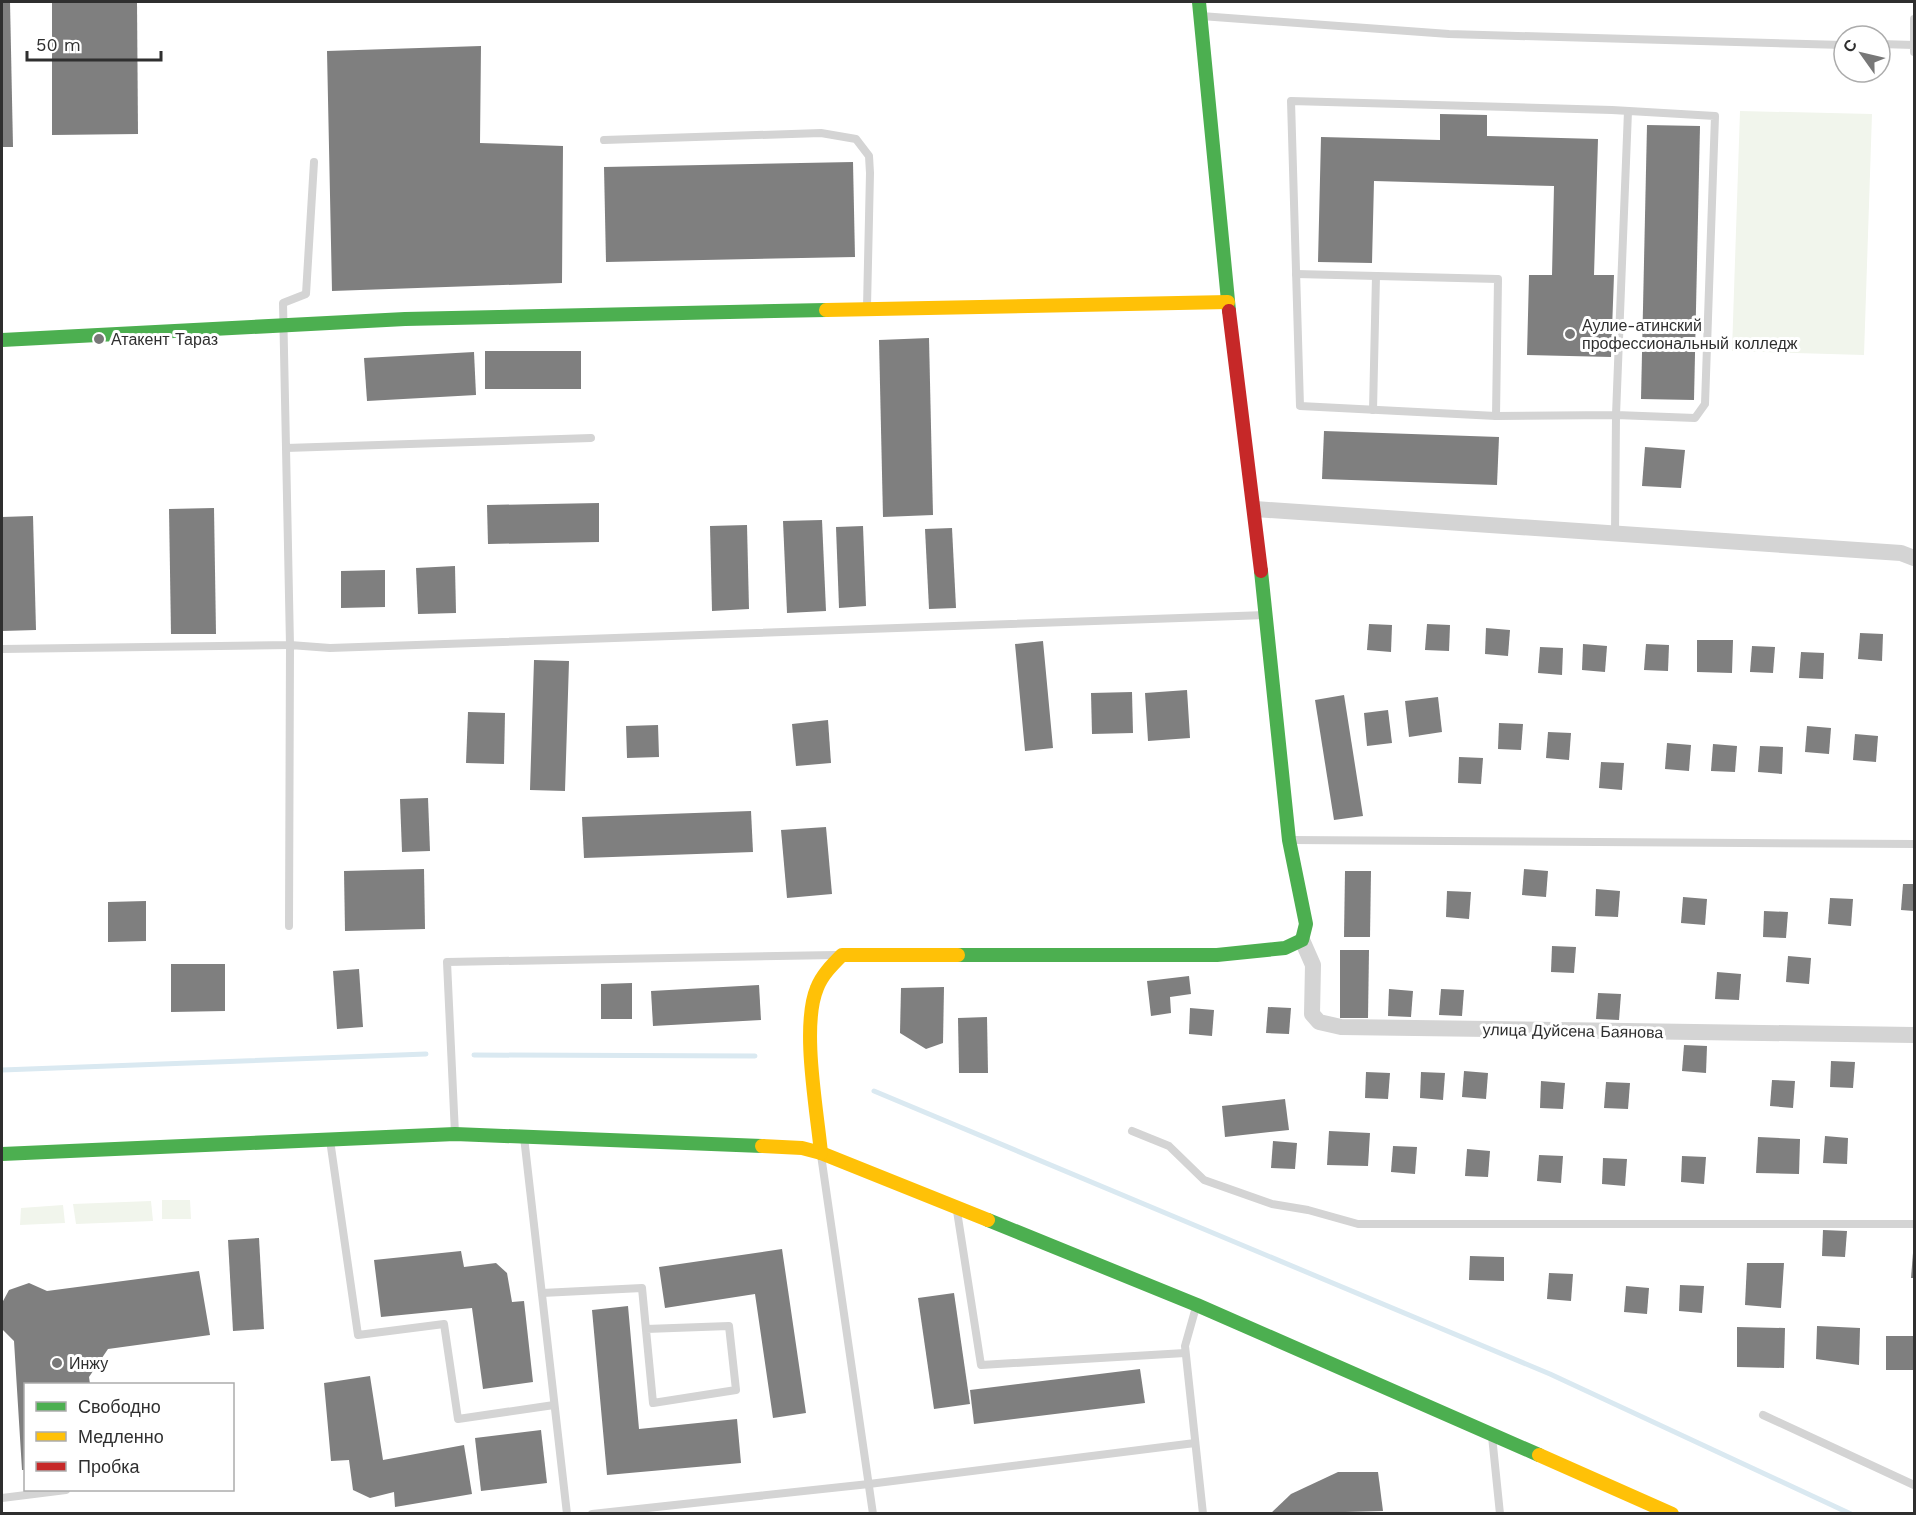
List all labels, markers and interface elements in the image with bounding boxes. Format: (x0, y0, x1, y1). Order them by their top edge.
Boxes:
scale bar (27, 24, 160, 62)
north arrow (1832, 24, 1892, 84)
text: 50 m (36, 34, 81, 55)
text: С (1839, 35, 1861, 56)
place label: Аулие-атинский профессиональный колледж (1582, 316, 1798, 353)
marker: Аулие-атинский профессиональный колледж (1563, 327, 1577, 341)
place label: Атакент Тараз (111, 330, 218, 349)
marker: Атакент Тараз (92, 332, 106, 346)
street label: улица Дуйсена Баянова (1483, 1020, 1664, 1042)
place label: Инжу (69, 1354, 108, 1373)
marker: Инжу (50, 1356, 64, 1370)
legend (24, 1383, 234, 1491)
text: Свободно (78, 1396, 161, 1417)
text: Медленно (78, 1426, 164, 1447)
text: Пробка (78, 1456, 141, 1477)

